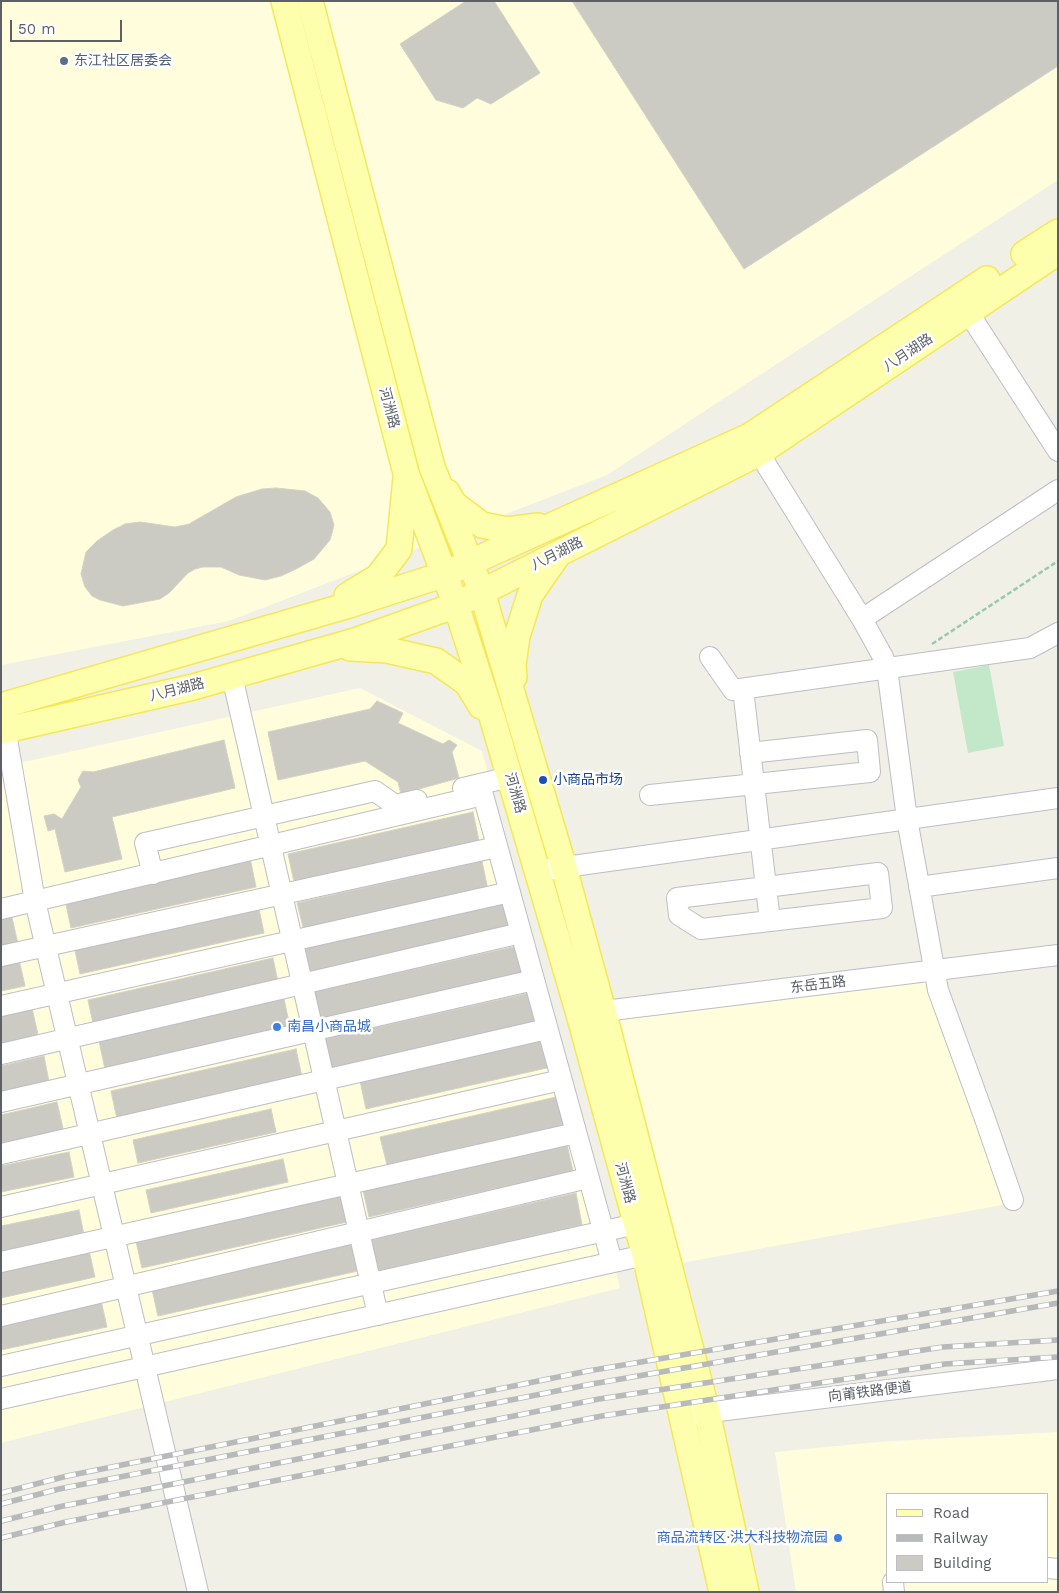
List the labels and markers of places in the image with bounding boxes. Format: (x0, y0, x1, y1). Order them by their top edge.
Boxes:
place label: 东江社区居委会 (74, 53, 172, 69)
marker: 东江社区居委会 (58, 55, 70, 67)
place label: 小商品市场 (553, 772, 623, 788)
marker: 小商品市场 (537, 774, 549, 786)
place label: 南昌小商品城 (287, 1019, 371, 1035)
marker: 南昌小商品城 (271, 1021, 283, 1033)
place label: 商品流转区·洪大科技物流园 (657, 1530, 828, 1546)
marker: 商品流转区·洪大科技物流园 (832, 1532, 844, 1544)

